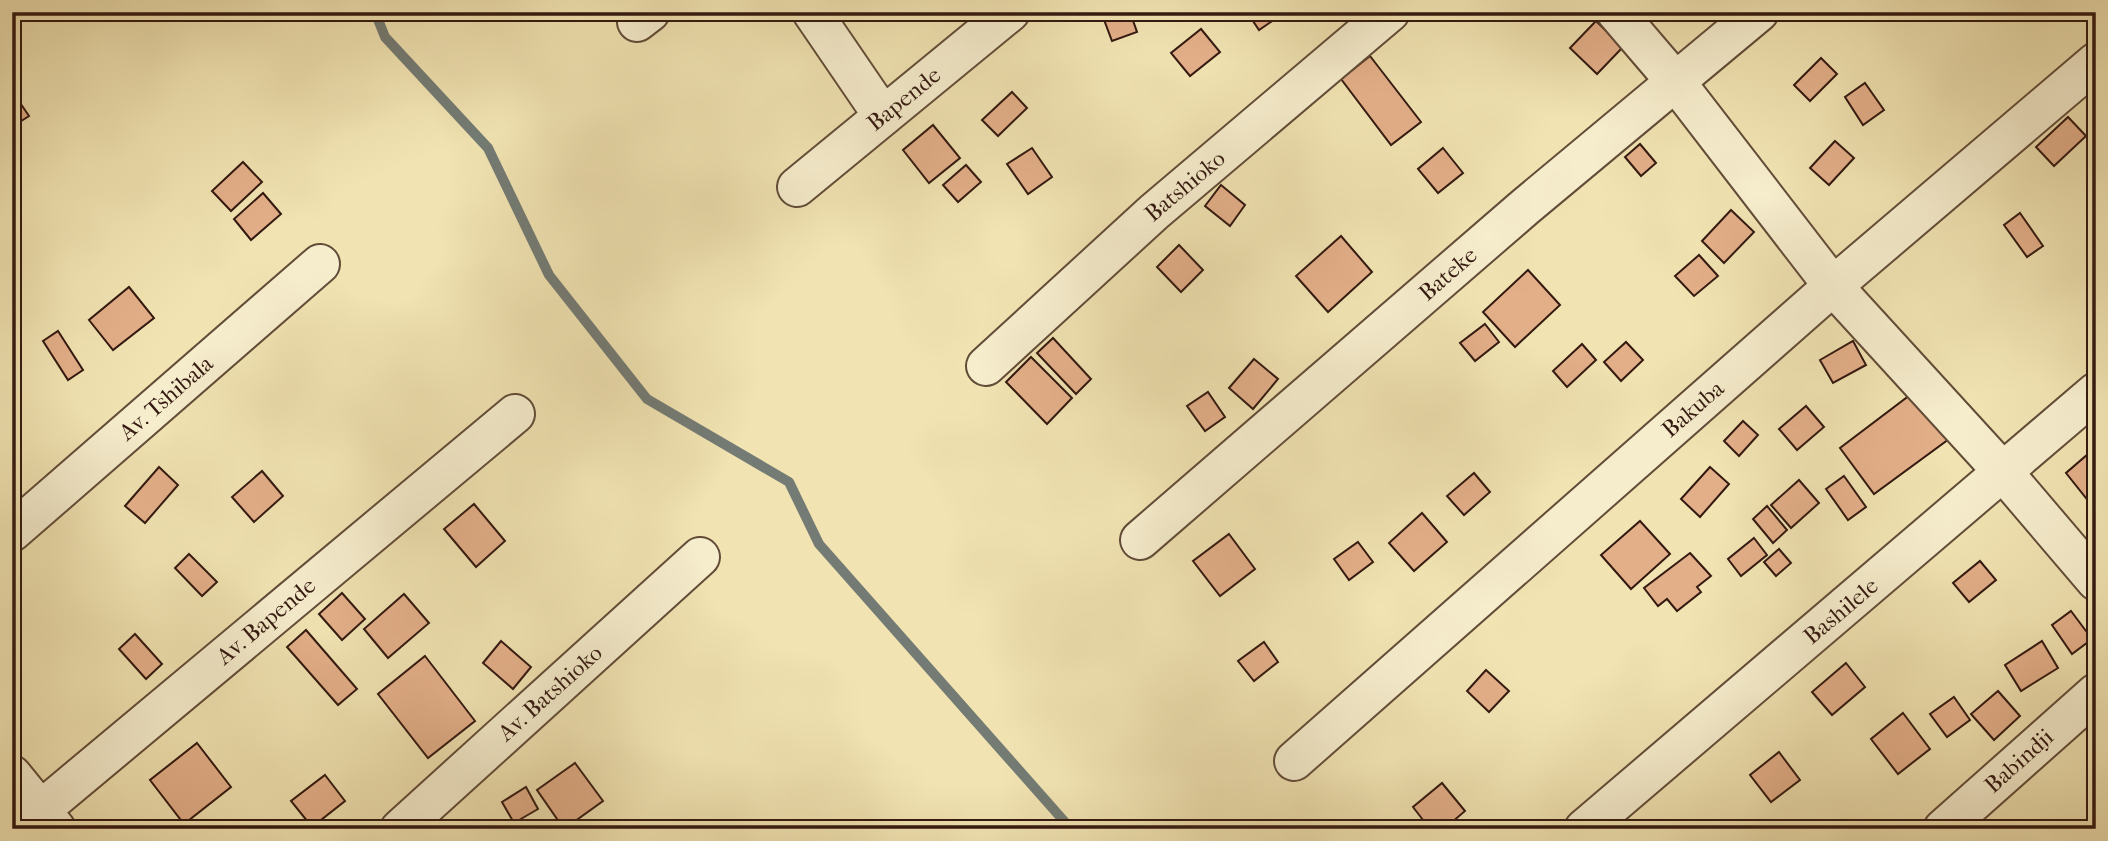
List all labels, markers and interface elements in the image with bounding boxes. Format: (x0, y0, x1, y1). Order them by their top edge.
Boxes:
street label: Bapende (862, 61, 946, 137)
street label: Batshioko (1139, 145, 1231, 227)
street label: Bateke (1413, 242, 1483, 306)
street label: Av. Tshibala (113, 350, 219, 447)
street label: Bakuba (1657, 375, 1730, 443)
street label: Av. Bapende (210, 572, 321, 671)
street label: Bashilele (1798, 572, 1884, 650)
street label: Av. Batshioko (492, 639, 608, 747)
street label: Babindji (1979, 723, 2059, 799)

